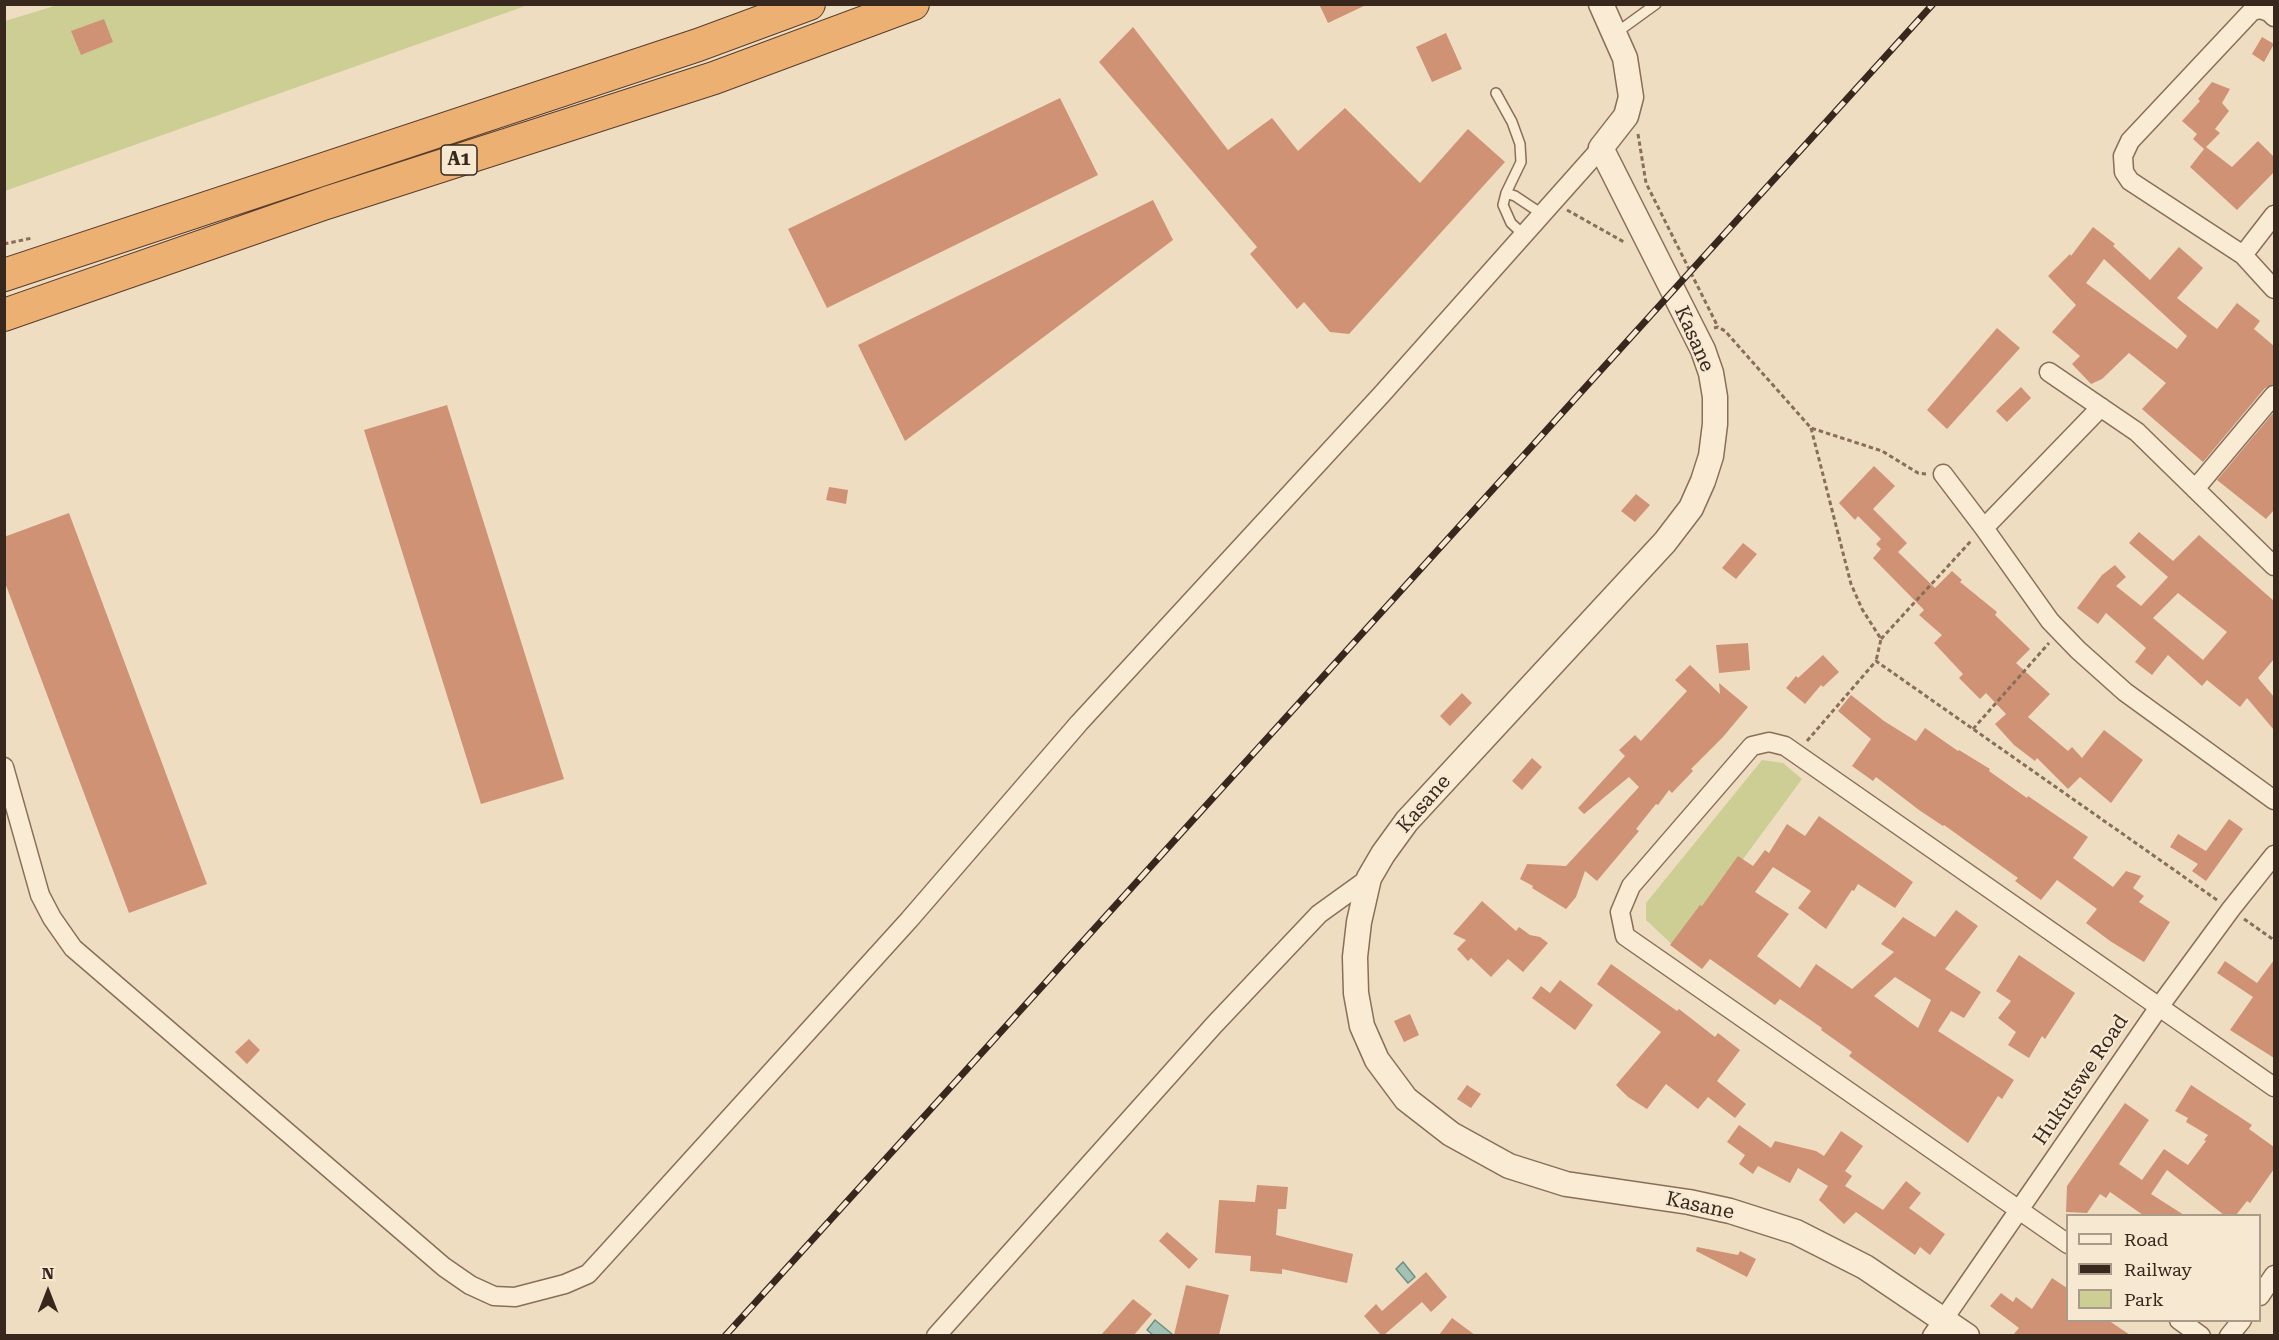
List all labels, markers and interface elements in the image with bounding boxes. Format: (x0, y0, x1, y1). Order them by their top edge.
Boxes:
road number: A1 (441, 145, 477, 175)
street label: Kasane (1669, 303, 1719, 375)
street label: Kasane (1392, 770, 1456, 838)
street label: Hukutswe Road (2029, 1010, 2133, 1150)
street label: Kasane (1664, 1187, 1736, 1225)
legend (2066, 1214, 2261, 1322)
text: Road (2124, 1229, 2168, 1250)
text: Railway (2124, 1259, 2192, 1280)
north arrow (18, 1262, 78, 1322)
text: N (42, 1264, 54, 1283)
text: Park (2124, 1289, 2164, 1310)

